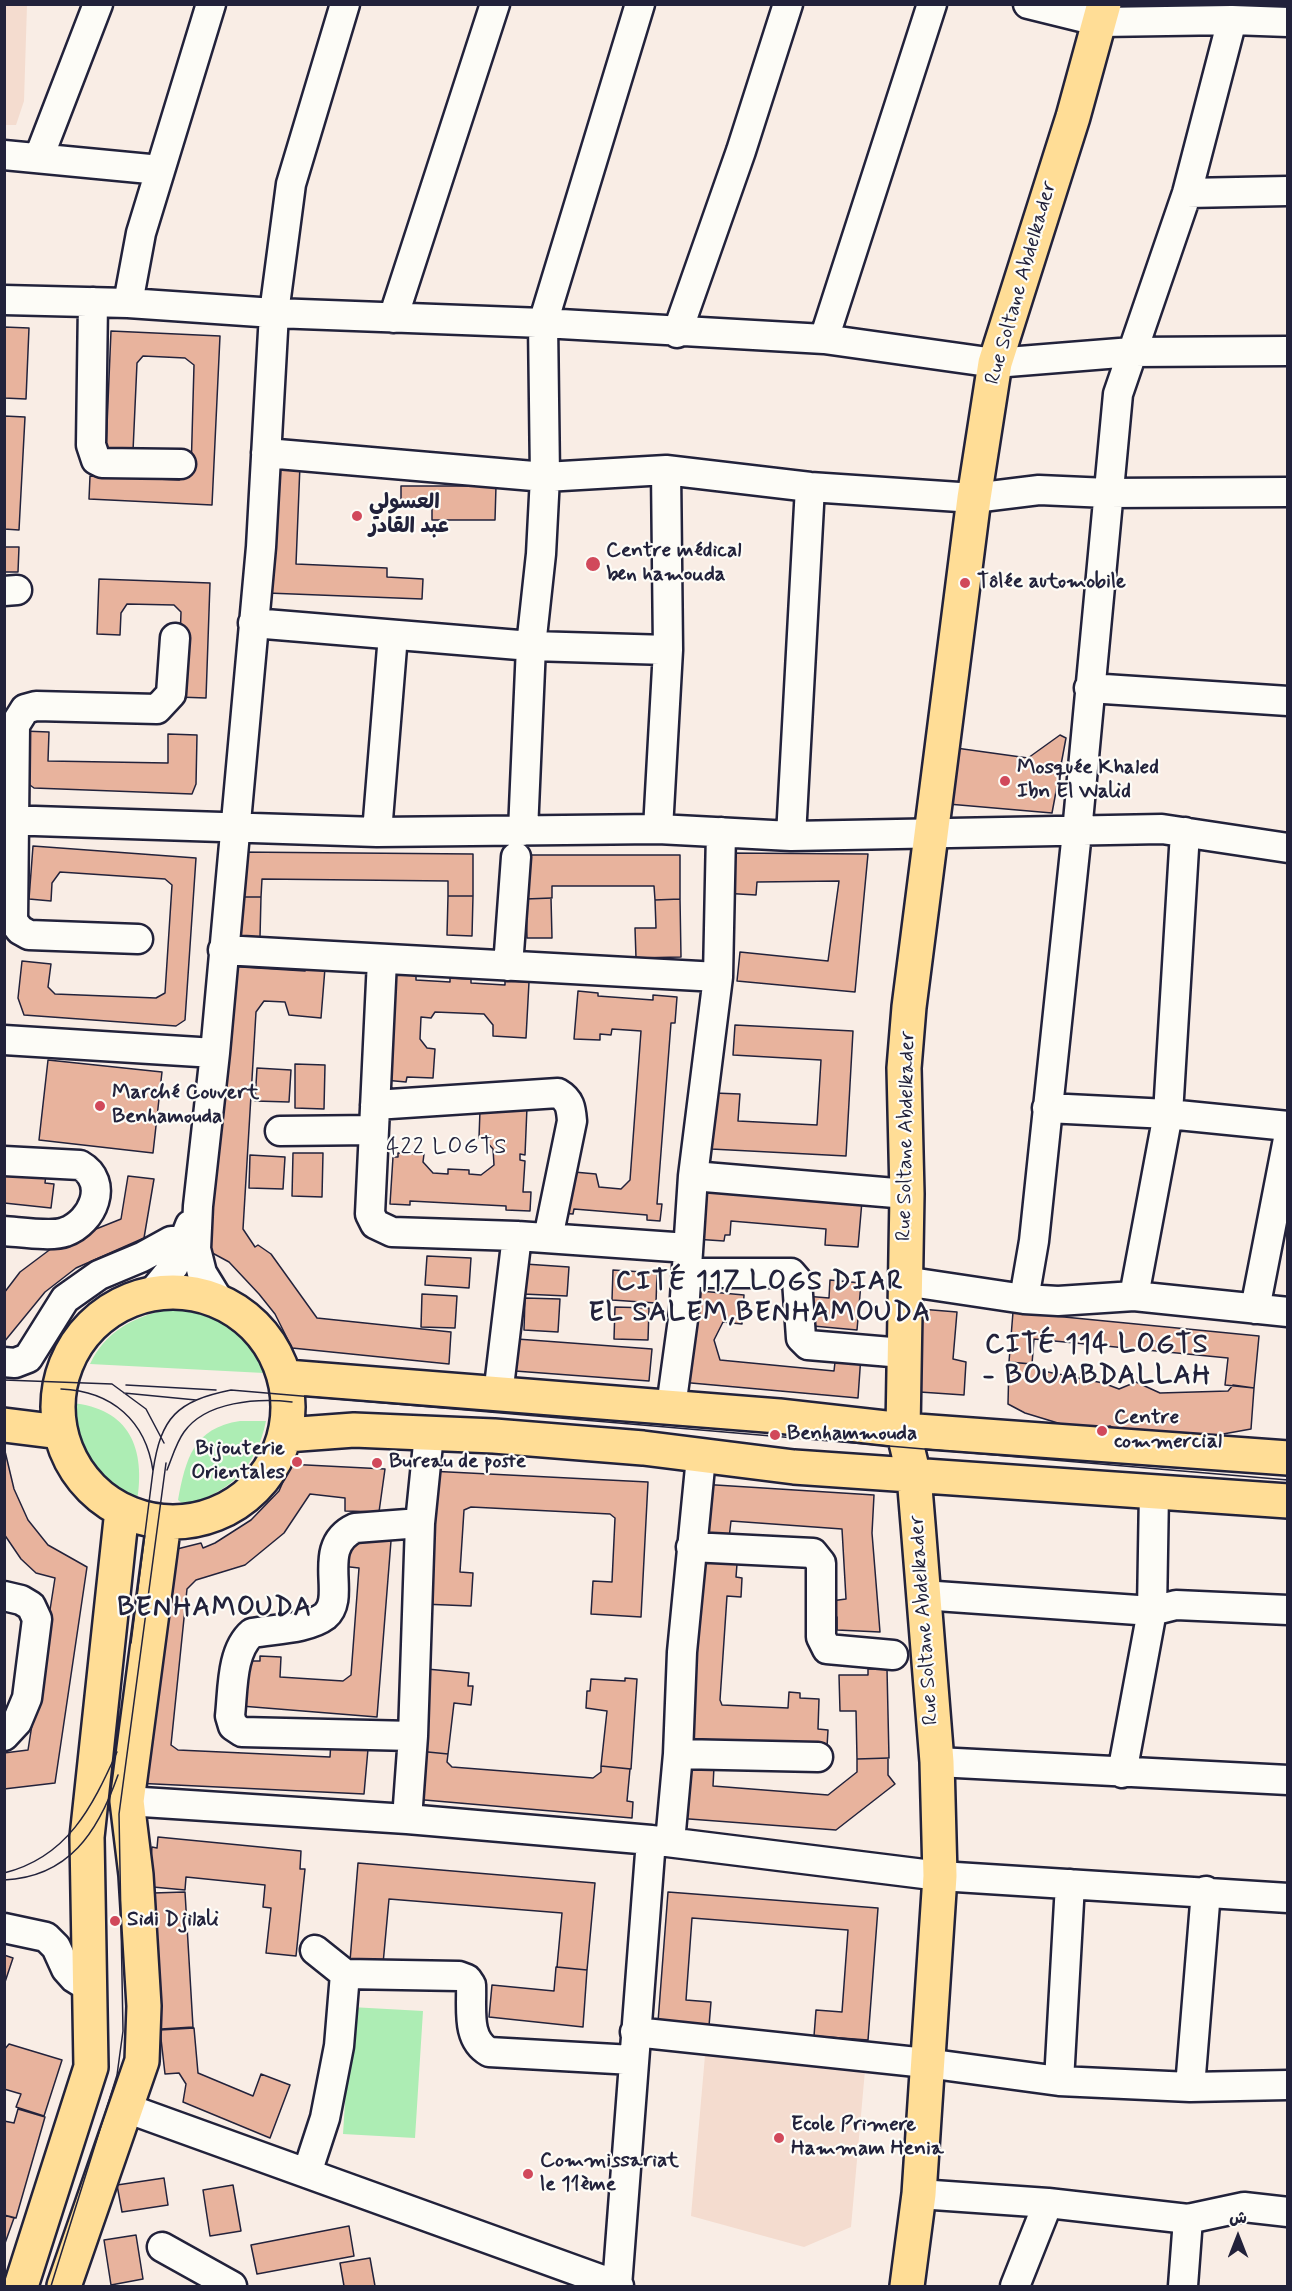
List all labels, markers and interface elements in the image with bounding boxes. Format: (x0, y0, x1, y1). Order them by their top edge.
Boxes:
street label: Rue Soltane Abdelkader (981, 178, 1063, 388)
place label: العسولي عبد القادر (369, 491, 449, 541)
marker: العسولي عبد القادر (350, 509, 364, 523)
place label: Centre médical ben hamouda (606, 539, 741, 589)
marker: Centre médical ben hamouda (584, 555, 602, 573)
place label: Tôlée automobile (977, 570, 1126, 596)
marker: Tôlée automobile (958, 576, 972, 590)
place label: Mosquée Khaled Ibn El Walid (1017, 756, 1159, 806)
marker: Mosquée Khaled Ibn El Walid (998, 774, 1012, 788)
street label: Rue Soltane Abdelkader (893, 1031, 921, 1241)
place label: Marché Couvert Benhamouda (112, 1081, 259, 1131)
marker: Marché Couvert Benhamouda (93, 1099, 107, 1113)
district label: 422 LOGTS (384, 1135, 510, 1161)
district label: CITÉ 117 LOGS DIAR EL SALEM,BENHAMOUDA (589, 1267, 931, 1330)
district label: CITÉ 114 LOGTS - BOUABDALLAH (983, 1330, 1211, 1393)
place label: Centre commercial (1114, 1406, 1222, 1456)
place label: Benhammouda (787, 1422, 917, 1448)
marker: Centre commercial (1095, 1424, 1109, 1438)
marker: Benhammouda (768, 1428, 782, 1442)
place label: Bijouterie Orientales (191, 1437, 285, 1487)
place label: Bureau de poste (389, 1450, 526, 1476)
marker: Bijouterie Orientales (290, 1455, 304, 1469)
marker: Bureau de poste (370, 1456, 384, 1470)
street label: Rue Soltane Abdelkader (905, 1514, 945, 1726)
district label: BENHAMOUDA (119, 1593, 311, 1625)
place label: Sidi Djilali (127, 1908, 219, 1934)
marker: Sidi Djilali (108, 1914, 122, 1928)
place label: Ecole Primere Hammam Henia (791, 2113, 943, 2163)
marker: Ecole Primere Hammam Henia (772, 2131, 786, 2145)
place label: Commissariat le 11ème (540, 2149, 679, 2199)
marker: Commissariat le 11ème (521, 2167, 535, 2181)
north arrow (1208, 2207, 1268, 2267)
text: ش (1229, 2208, 1247, 2229)

